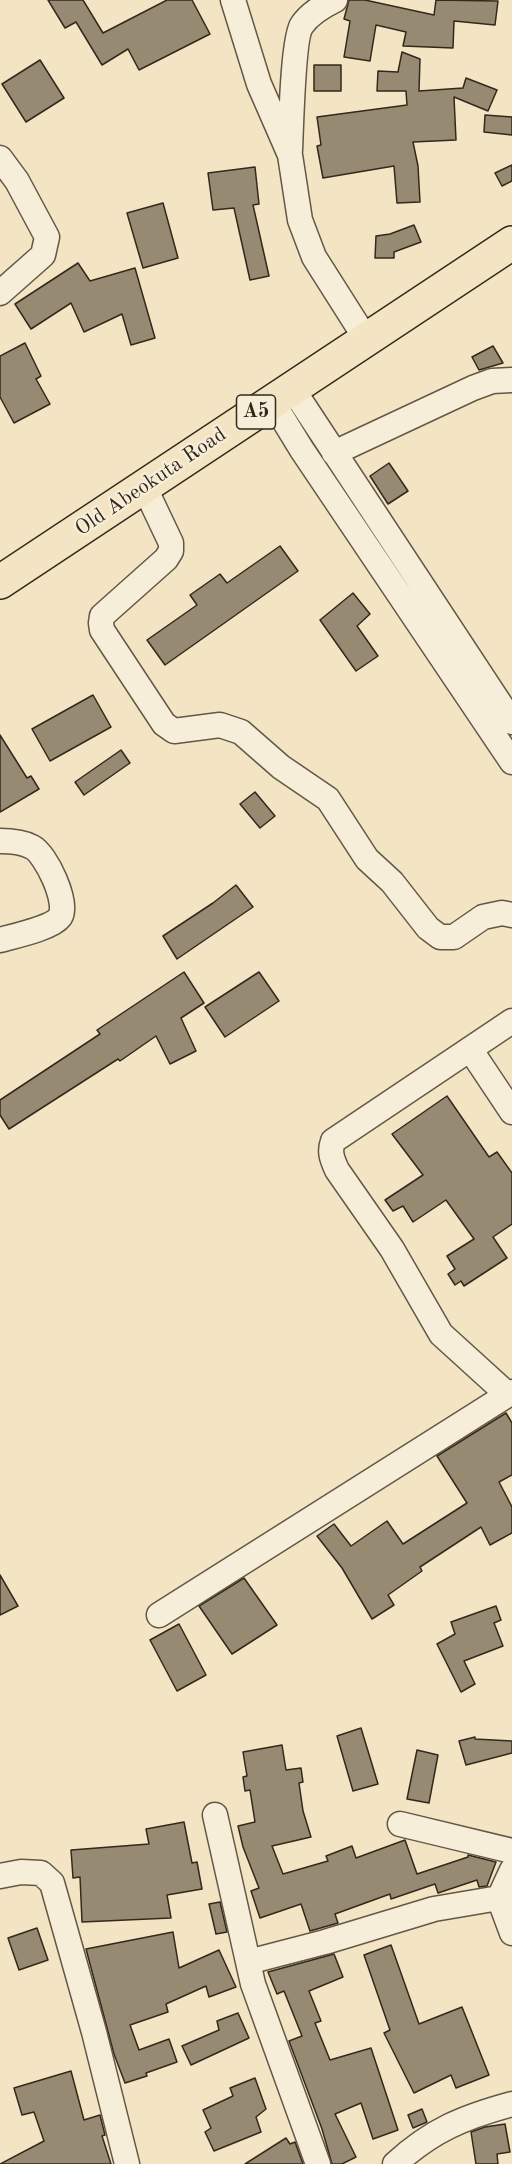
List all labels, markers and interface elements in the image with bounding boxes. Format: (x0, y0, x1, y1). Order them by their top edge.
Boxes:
road number: A5 (236, 395, 276, 429)
street label: Old Abeokuta Road (71, 422, 231, 542)

